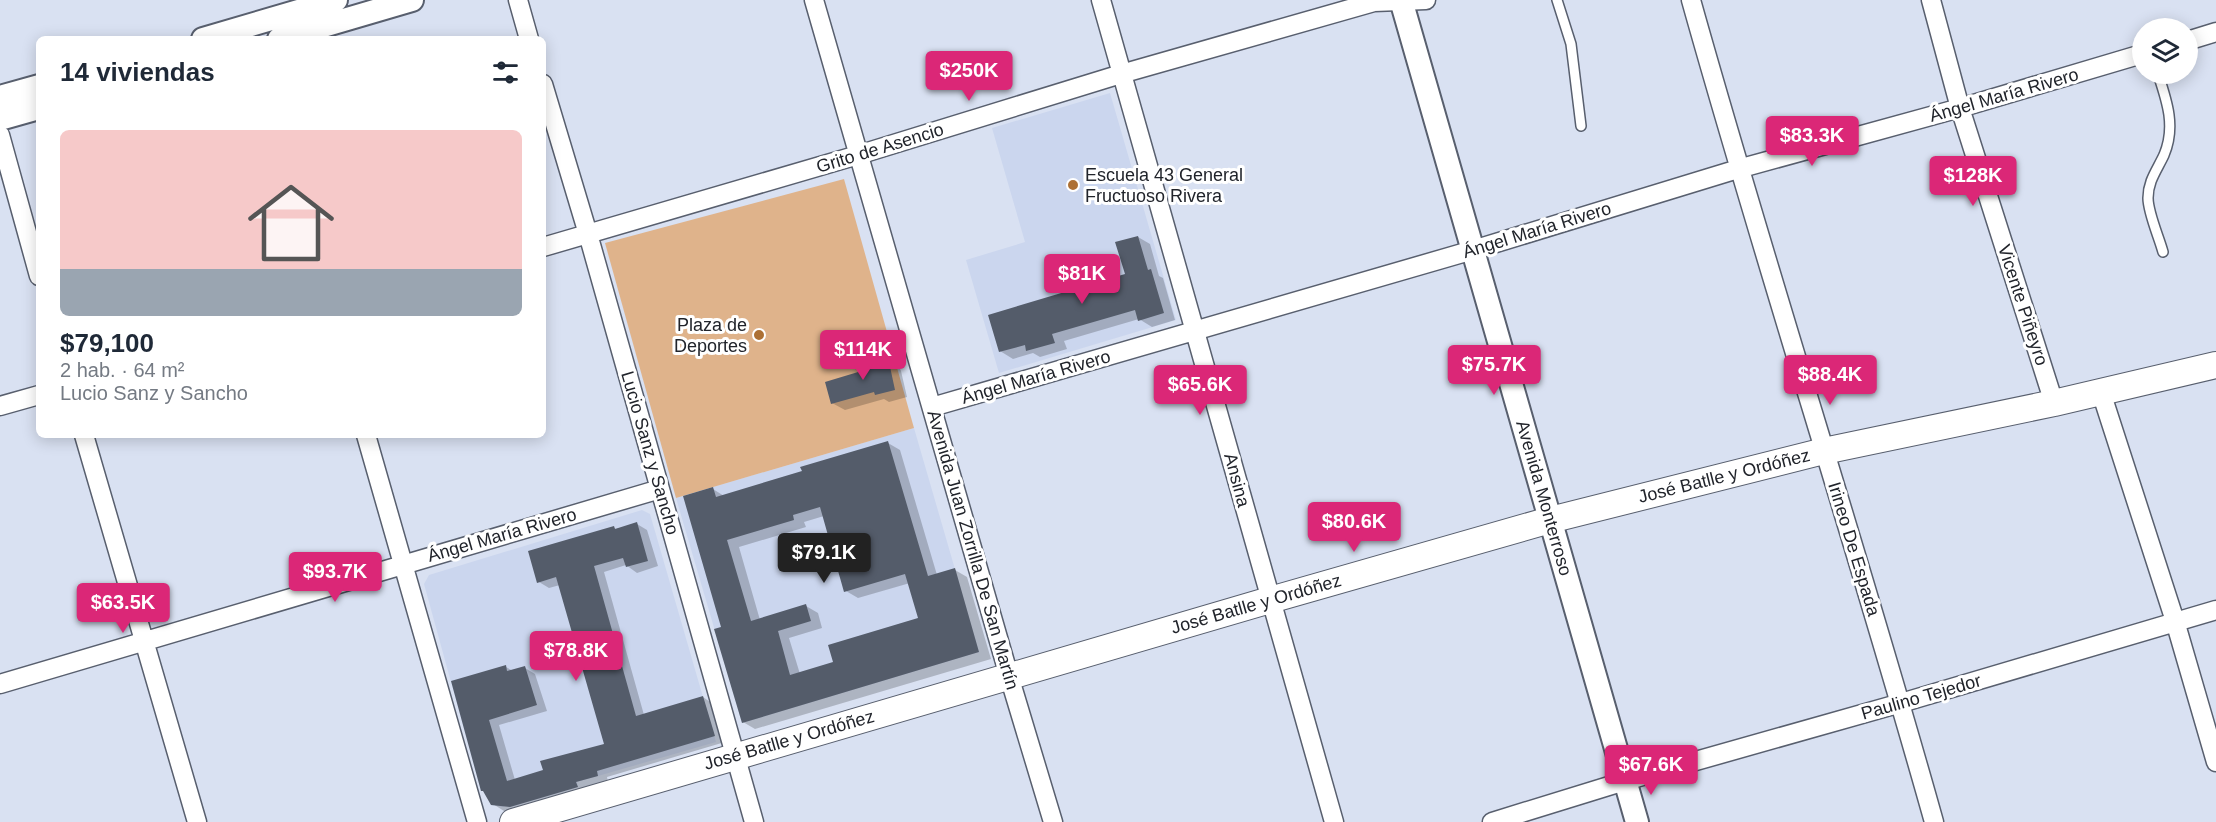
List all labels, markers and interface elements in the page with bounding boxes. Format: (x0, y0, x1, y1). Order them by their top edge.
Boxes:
map controls (2132, 18, 2198, 84)
button: layers (2132, 18, 2198, 84)
pin: $250K (927, 51, 1011, 102)
icon: filters (489, 56, 522, 89)
text: 14 viviendas (60, 57, 215, 87)
text: $250K (940, 59, 998, 81)
street label: Ángel María Rivero (1927, 64, 2081, 126)
pin: $83.3K (1763, 116, 1861, 167)
street label: Grito de Asencio (814, 119, 946, 177)
text: $83.3K (1780, 124, 1844, 146)
pin: $128K (1931, 156, 2015, 207)
text: $128K (1944, 164, 2002, 186)
place label: Escuela 43 General Fructuoso Rivera (1085, 165, 1243, 206)
icon: home (237, 169, 345, 277)
marker: Escuela 43 General Fructuoso Rivera (1066, 178, 1080, 192)
street label: Ángel María Rivero (1460, 198, 1614, 262)
street label: Vicente Piñeyro (1994, 242, 2052, 368)
pin: $81K (1046, 254, 1118, 305)
text: $81K (1058, 262, 1106, 284)
place label: Plaza de Deportes (674, 315, 747, 356)
text: $79,100 (60, 328, 154, 358)
marker: Plaza de Deportes (752, 328, 766, 342)
pin: $114K (821, 330, 905, 381)
text: $114K (834, 338, 892, 360)
pin: $75.7K (1445, 345, 1543, 396)
street label: Ángel María Rivero (959, 346, 1113, 408)
text: $75.7K (1462, 353, 1526, 375)
pin: $88.4K (1781, 355, 1879, 406)
text: 2 hab. · 64 m² (60, 359, 185, 381)
text: $88.4K (1798, 363, 1862, 385)
pin: $65.6K (1151, 365, 1249, 416)
street label: Lucio Sanz y Sancho (617, 369, 683, 537)
text: $65.6K (1168, 373, 1232, 395)
text: Lucio Sanz y Sancho (60, 382, 248, 404)
street label: Avenida Juan Zorrilla De San Martín (923, 408, 1023, 692)
street label: Avenida Monterroso (1512, 418, 1576, 578)
street label: José Batlle y Ordóñez (1636, 445, 1812, 507)
street label: Ansina (1220, 451, 1254, 510)
street label: Irineo De Espada (1824, 480, 1884, 619)
pin: $80.6K (1305, 502, 1403, 553)
street label: Ángel María Rivero (425, 504, 579, 566)
text: $80.6K (1322, 510, 1386, 532)
pin: $79.1K (775, 533, 873, 584)
text: $79.1K (792, 541, 856, 563)
pin: $93.7K (286, 552, 384, 603)
text: $93.7K (303, 560, 367, 582)
street label: José Batlle y Ordóñez (1169, 570, 1343, 638)
pin: $63.5K (74, 583, 172, 634)
text: $63.5K (91, 591, 155, 613)
pin: $78.8K (527, 631, 625, 682)
text: $78.8K (544, 639, 608, 661)
street label: Paulino Tejedor (1859, 670, 1983, 724)
street label: José Batlle y Ordóñez (702, 706, 876, 774)
pin: $67.6K (1602, 745, 1700, 796)
text: $67.6K (1619, 753, 1683, 775)

